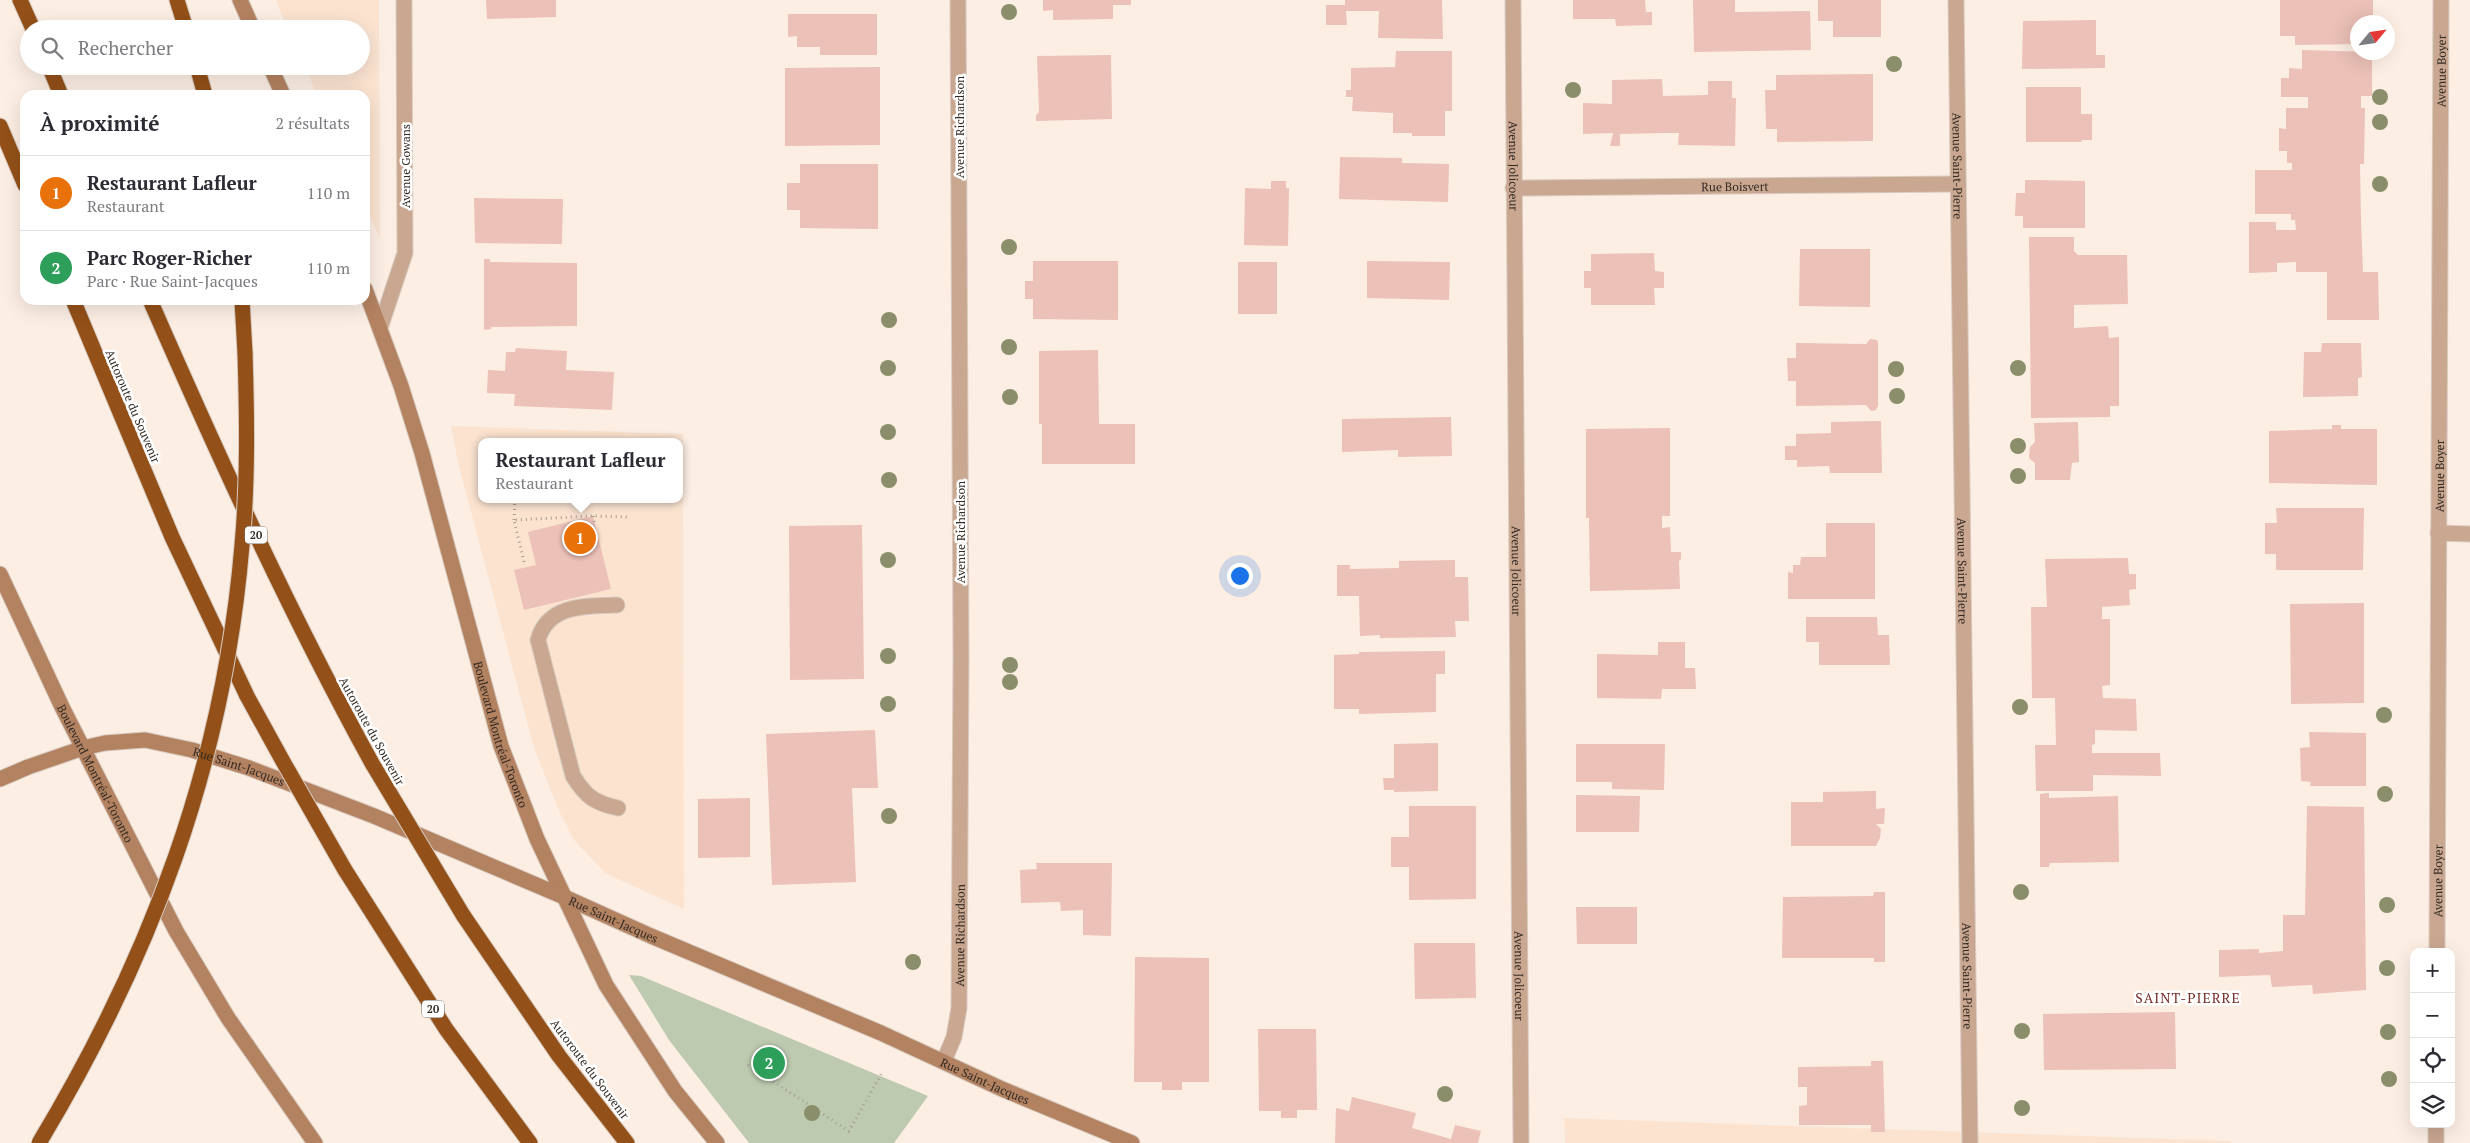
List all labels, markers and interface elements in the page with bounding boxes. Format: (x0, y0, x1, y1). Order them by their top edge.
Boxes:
north arrow (2350, 15, 2395, 60)
search box (20, 20, 370, 75)
icon: search (38, 34, 66, 62)
street label: Avenue Boyer (2433, 34, 2448, 107)
text: Rechercher (78, 35, 173, 60)
street label: Avenue Richardson (952, 76, 967, 178)
text: À proximité (40, 109, 160, 137)
text: 2 résultats (276, 112, 350, 134)
street label: Avenue Saint-Pierre (1950, 113, 1966, 219)
street label: Avenue Jolicoeur (1506, 121, 1522, 211)
street label: Avenue Gowans (398, 124, 413, 208)
text: Restaurant Lafleur (87, 170, 257, 195)
street label: Rue Boisvert (1701, 178, 1769, 194)
text: 1 (51, 182, 61, 204)
text: 110 m (307, 182, 350, 204)
text: Restaurant (87, 195, 165, 217)
text: Parc Roger-Richer (87, 245, 252, 270)
text: 2 (51, 257, 61, 279)
text: 110 m (307, 257, 350, 279)
text: Parc · Rue Saint-Jacques (87, 270, 258, 292)
street label: Autoroute du Souvenir (102, 347, 164, 465)
popup (478, 438, 683, 503)
street label: Avenue Boyer (2431, 439, 2447, 512)
text: Restaurant Lafleur (496, 447, 665, 472)
text: Restaurant (496, 472, 573, 494)
street label: Avenue Richardson (953, 481, 968, 583)
street label: Avenue Saint-Pierre (1955, 518, 1971, 624)
pin: 1 (564, 519, 596, 557)
road number: 20 (245, 526, 267, 544)
street label: Avenue Jolicoeur (1509, 526, 1525, 616)
your location (1227, 563, 1253, 589)
street label: Boulevard Montréal-Toronto (471, 659, 532, 810)
street label: Autoroute du Souvenir (336, 674, 408, 788)
street label: Boulevard Montréal-Toronto (54, 702, 137, 845)
street label: Rue Saint-Jacques (191, 743, 287, 789)
street label: Avenue Boyer (2430, 844, 2445, 917)
street label: Avenue Richardson (952, 884, 967, 987)
street label: Rue Saint-Jacques (567, 893, 660, 946)
street label: Avenue Saint-Pierre (1960, 922, 1976, 1029)
street label: Avenue Jolicoeur (1512, 931, 1528, 1021)
map controls (2410, 948, 2455, 1128)
button: + (2410, 948, 2455, 993)
district label: SAINT-PIERRE (2135, 988, 2241, 1007)
button: − (2410, 993, 2455, 1038)
road number: 20 (422, 1001, 444, 1018)
street label: Autoroute du Souvenir (547, 1016, 633, 1122)
button: locate (2410, 1038, 2455, 1083)
pin: 2 (753, 1044, 785, 1082)
street label: Rue Saint-Jacques (938, 1054, 1032, 1107)
button: layers (2410, 1083, 2455, 1128)

